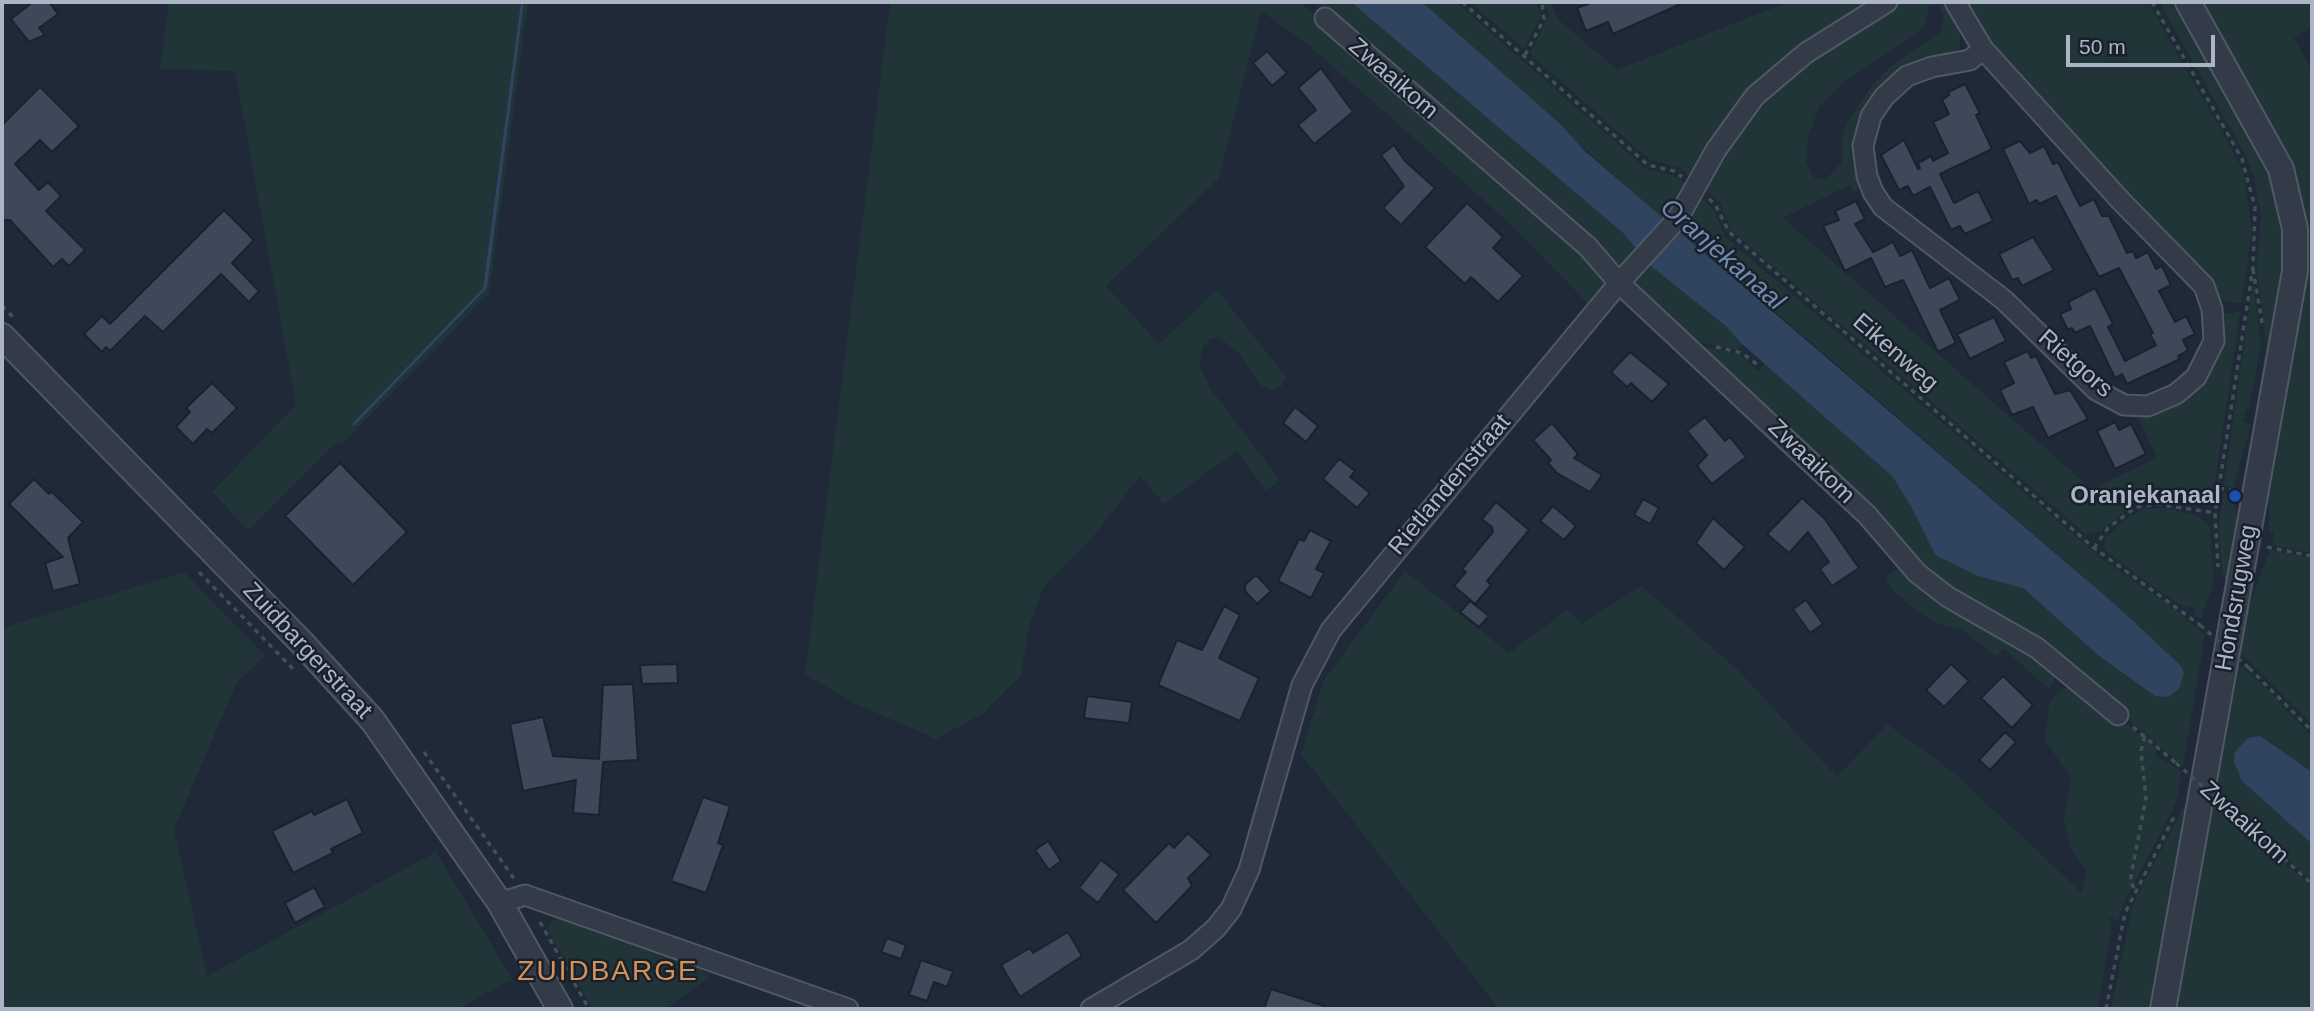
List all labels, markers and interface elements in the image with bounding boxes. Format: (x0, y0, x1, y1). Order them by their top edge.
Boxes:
scale bar (2069, 21, 2218, 65)
street label: Zwaaikom (1342, 32, 1444, 126)
text: 50 m (2079, 35, 2126, 58)
water label: Oranjekanaal (1653, 192, 1791, 318)
street label: Eikenweg (1846, 308, 1944, 398)
street label: Rietgors (2032, 324, 2118, 404)
street label: Rietlandenstraat (1383, 409, 1517, 561)
street label: Zwaaikom (1762, 414, 1860, 510)
place label: Oranjekanaal (2070, 482, 2221, 510)
marker: Oranjekanaal (2227, 488, 2243, 504)
street label: Hondsrugweg (2210, 523, 2264, 673)
street label: Zuidbargerstraat (236, 577, 378, 725)
street label: Zwaaikom (2194, 776, 2294, 870)
district label: ZUIDBARGE (518, 955, 698, 989)

